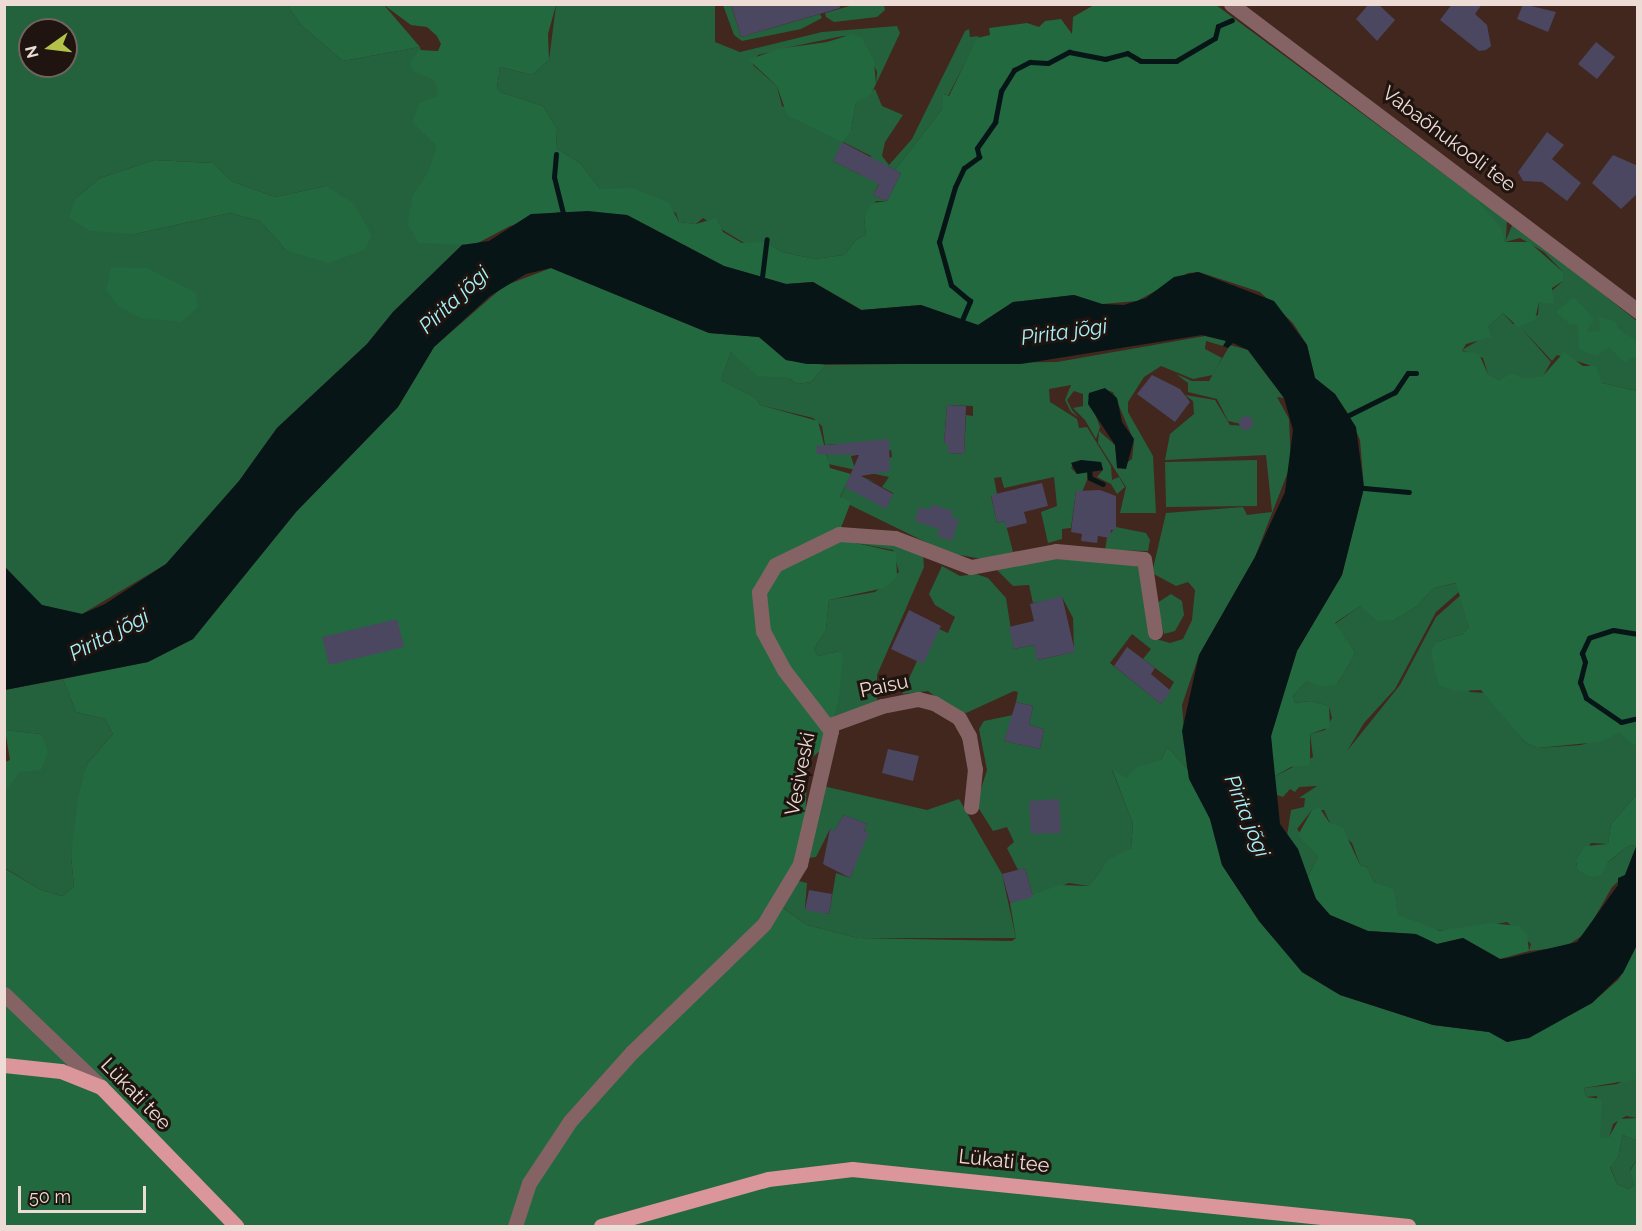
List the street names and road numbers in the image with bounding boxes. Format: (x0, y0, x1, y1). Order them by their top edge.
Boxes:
street label: Vabaõhukooli tee (1378, 81, 1520, 197)
street label: Paisu (857, 669, 911, 703)
street label: Vesiveski (780, 730, 820, 818)
street label: Lükati tee (96, 1053, 176, 1135)
street label: Lükati tee (957, 1144, 1051, 1178)

